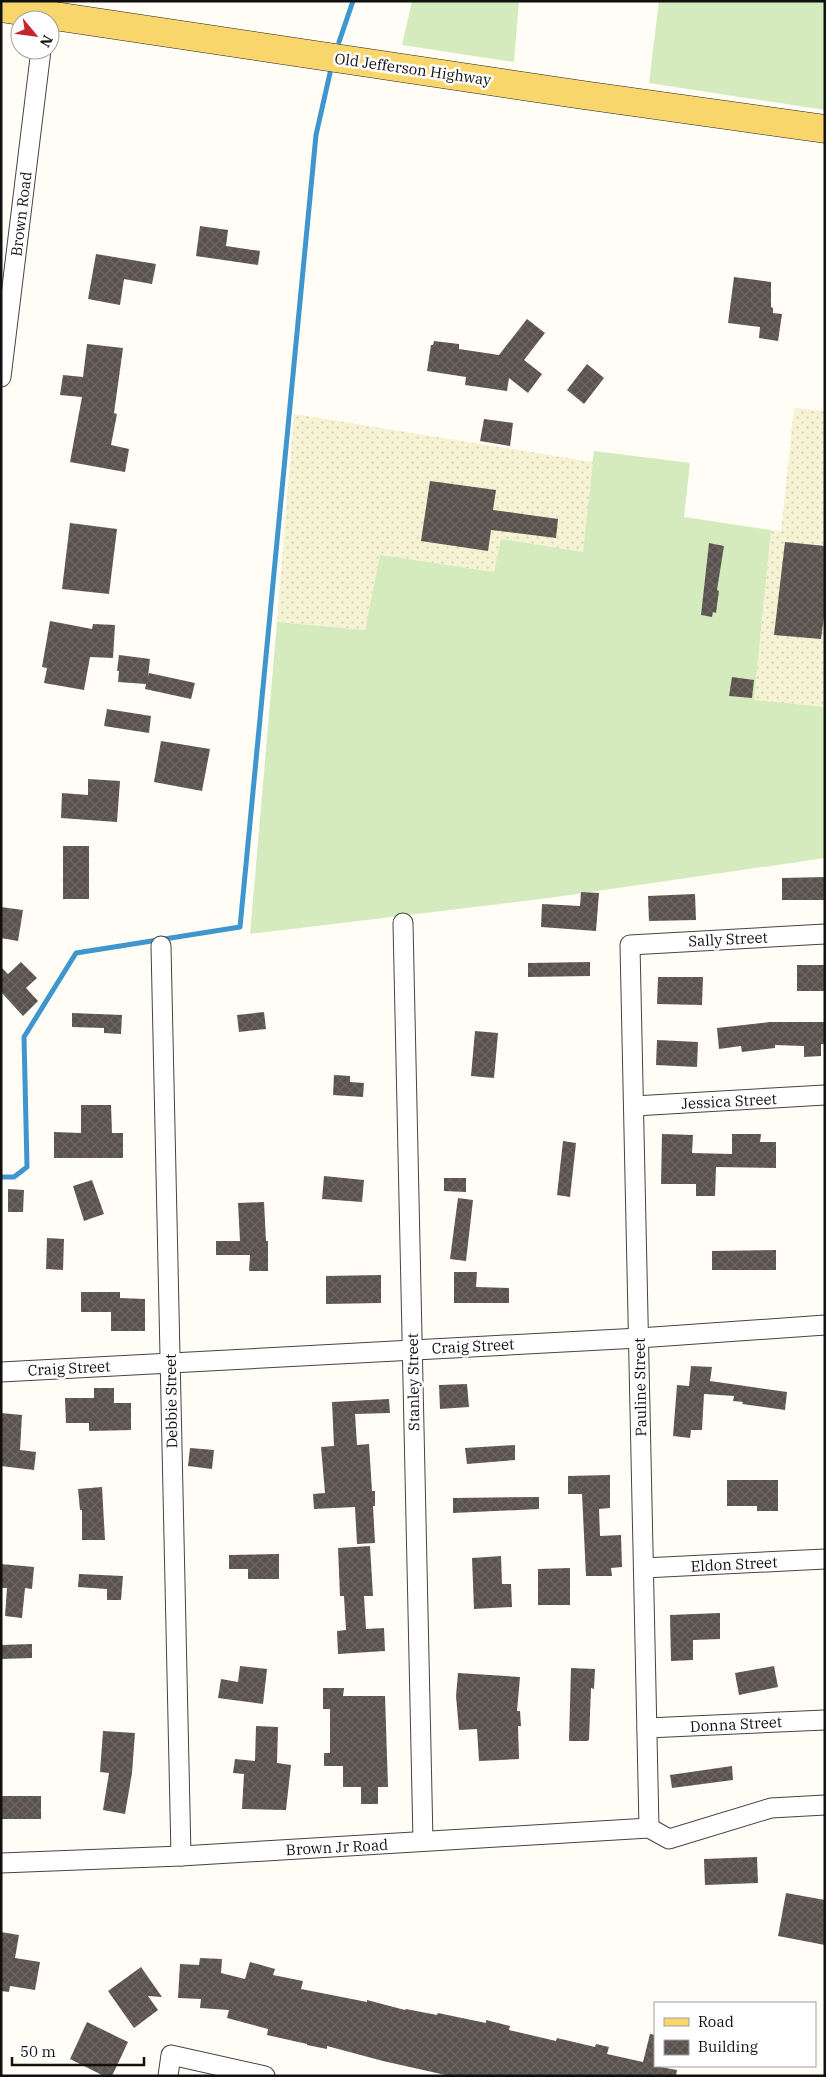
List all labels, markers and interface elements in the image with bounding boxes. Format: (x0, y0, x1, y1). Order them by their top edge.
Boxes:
north arrow (10, 10, 60, 60)
text: N (36, 32, 57, 51)
street label: Old Jefferson Highway (334, 49, 492, 89)
street label: Brown Road (6, 170, 36, 258)
street label: Sally Street (688, 927, 768, 951)
street label: Jessica Street (681, 1089, 777, 1113)
street label: Stanley Street (403, 1333, 423, 1431)
street label: Craig Street (431, 1334, 515, 1358)
street label: Pauline Street (630, 1337, 650, 1437)
street label: Debbie Street (161, 1353, 181, 1449)
street label: Craig Street (27, 1356, 111, 1380)
street label: Eldon Street (690, 1552, 778, 1576)
street label: Donna Street (690, 1712, 782, 1736)
street label: Brown Jr Road (285, 1835, 389, 1859)
legend (654, 2002, 816, 2067)
text: Road (698, 2012, 734, 2031)
scale bar (12, 2034, 145, 2066)
text: Building (698, 2037, 758, 2056)
text: 50 m (20, 2042, 56, 2061)

